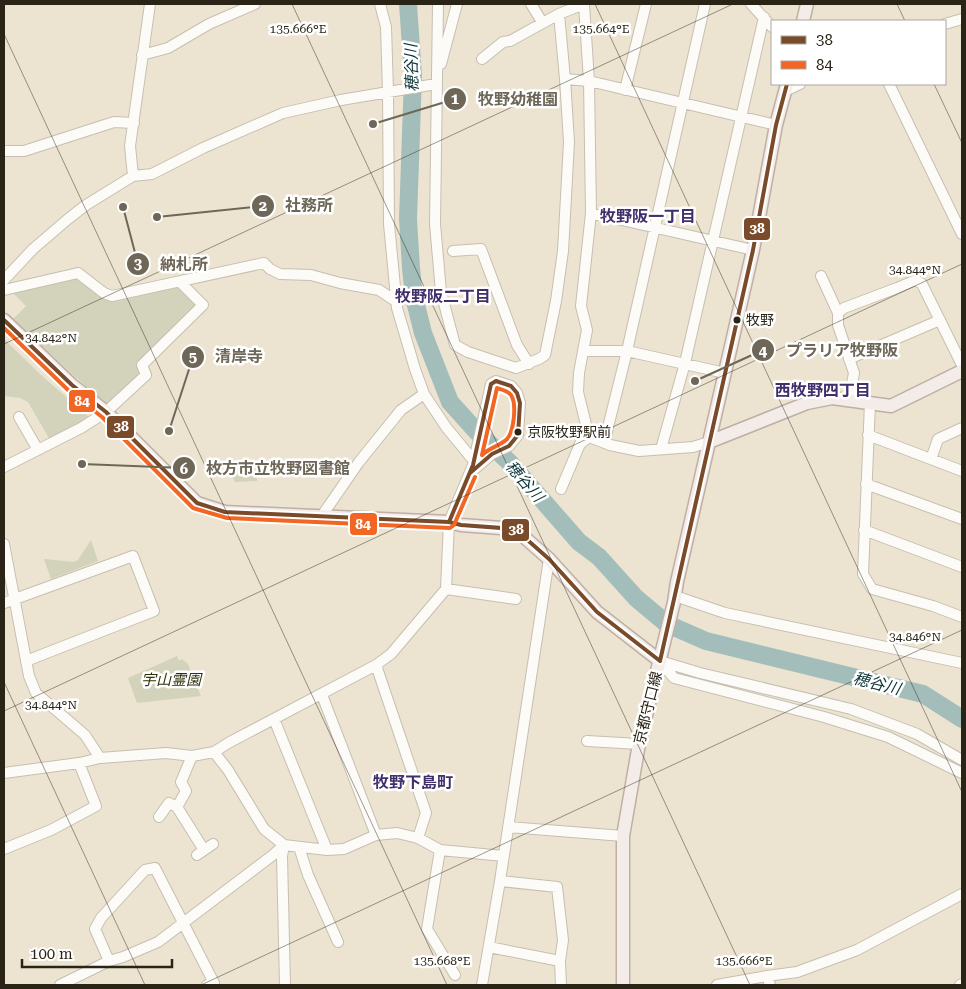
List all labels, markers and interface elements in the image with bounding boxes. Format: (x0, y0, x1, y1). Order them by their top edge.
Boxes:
legend (771, 20, 946, 85)
text: 135.666°E (270, 22, 326, 36)
text: 135.664°E (573, 22, 629, 36)
text: 38 (816, 31, 833, 49)
water label: 穂谷川 (401, 42, 422, 92)
text: 84 (816, 56, 833, 74)
callout: 牧野幼稚園 (443, 83, 568, 114)
text: 1 (451, 90, 460, 108)
text: 牧野幼稚園 (478, 90, 558, 109)
callout: 社務所 (250, 190, 343, 221)
text: 社務所 (285, 196, 333, 215)
text: 2 (259, 197, 267, 215)
district label: 牧野阪一丁目 (600, 207, 696, 226)
line badge: 38 (743, 217, 771, 241)
text: 38 (749, 220, 765, 236)
callout: 納札所 (125, 248, 218, 279)
text: 3 (134, 255, 143, 273)
text: 納札所 (160, 255, 208, 274)
text: 34.844°N (889, 263, 941, 277)
district label: 牧野阪二丁目 (395, 287, 491, 306)
place label: 牧野 (746, 312, 774, 328)
marker: 牧野 (732, 315, 742, 325)
text: 34.842°N (25, 331, 77, 345)
callout: プラリア牧野阪 (751, 335, 908, 366)
callout: 清岸寺 (180, 341, 273, 372)
text: プラリア牧野阪 (786, 341, 898, 360)
text: 4 (759, 342, 768, 360)
text: 清岸寺 (215, 347, 263, 366)
text: 5 (189, 348, 197, 366)
district label: 西牧野四丁目 (775, 381, 871, 400)
line badge: 84 (68, 389, 96, 413)
text: 84 (74, 393, 90, 409)
line badge: 38 (106, 415, 135, 439)
text: 38 (113, 418, 129, 434)
place label: 京阪牧野駅前 (527, 424, 611, 440)
marker: 京阪牧野駅前 (513, 427, 523, 437)
callout: 枚方市立牧野図書館 (171, 453, 360, 484)
water label: 穂谷川 (502, 457, 549, 507)
text: 枚方市立牧野図書館 (206, 459, 350, 478)
text: 6 (180, 460, 189, 478)
line badge: 84 (349, 512, 378, 536)
text: 84 (355, 516, 371, 532)
line badge: 38 (501, 518, 530, 542)
text: 38 (508, 521, 524, 537)
text: 34.846°N (889, 630, 941, 644)
water label: 穂谷川 (851, 668, 904, 699)
street label: 京都守口線 (630, 669, 666, 747)
park label: 宇山霊園 (141, 671, 203, 689)
text: 34.844°N (25, 698, 77, 712)
district label: 牧野下島町 (373, 773, 453, 792)
scale bar (22, 936, 172, 968)
text: 100 m (30, 945, 73, 963)
text: 135.668°E (414, 954, 470, 968)
text: 135.666°E (716, 954, 772, 968)

